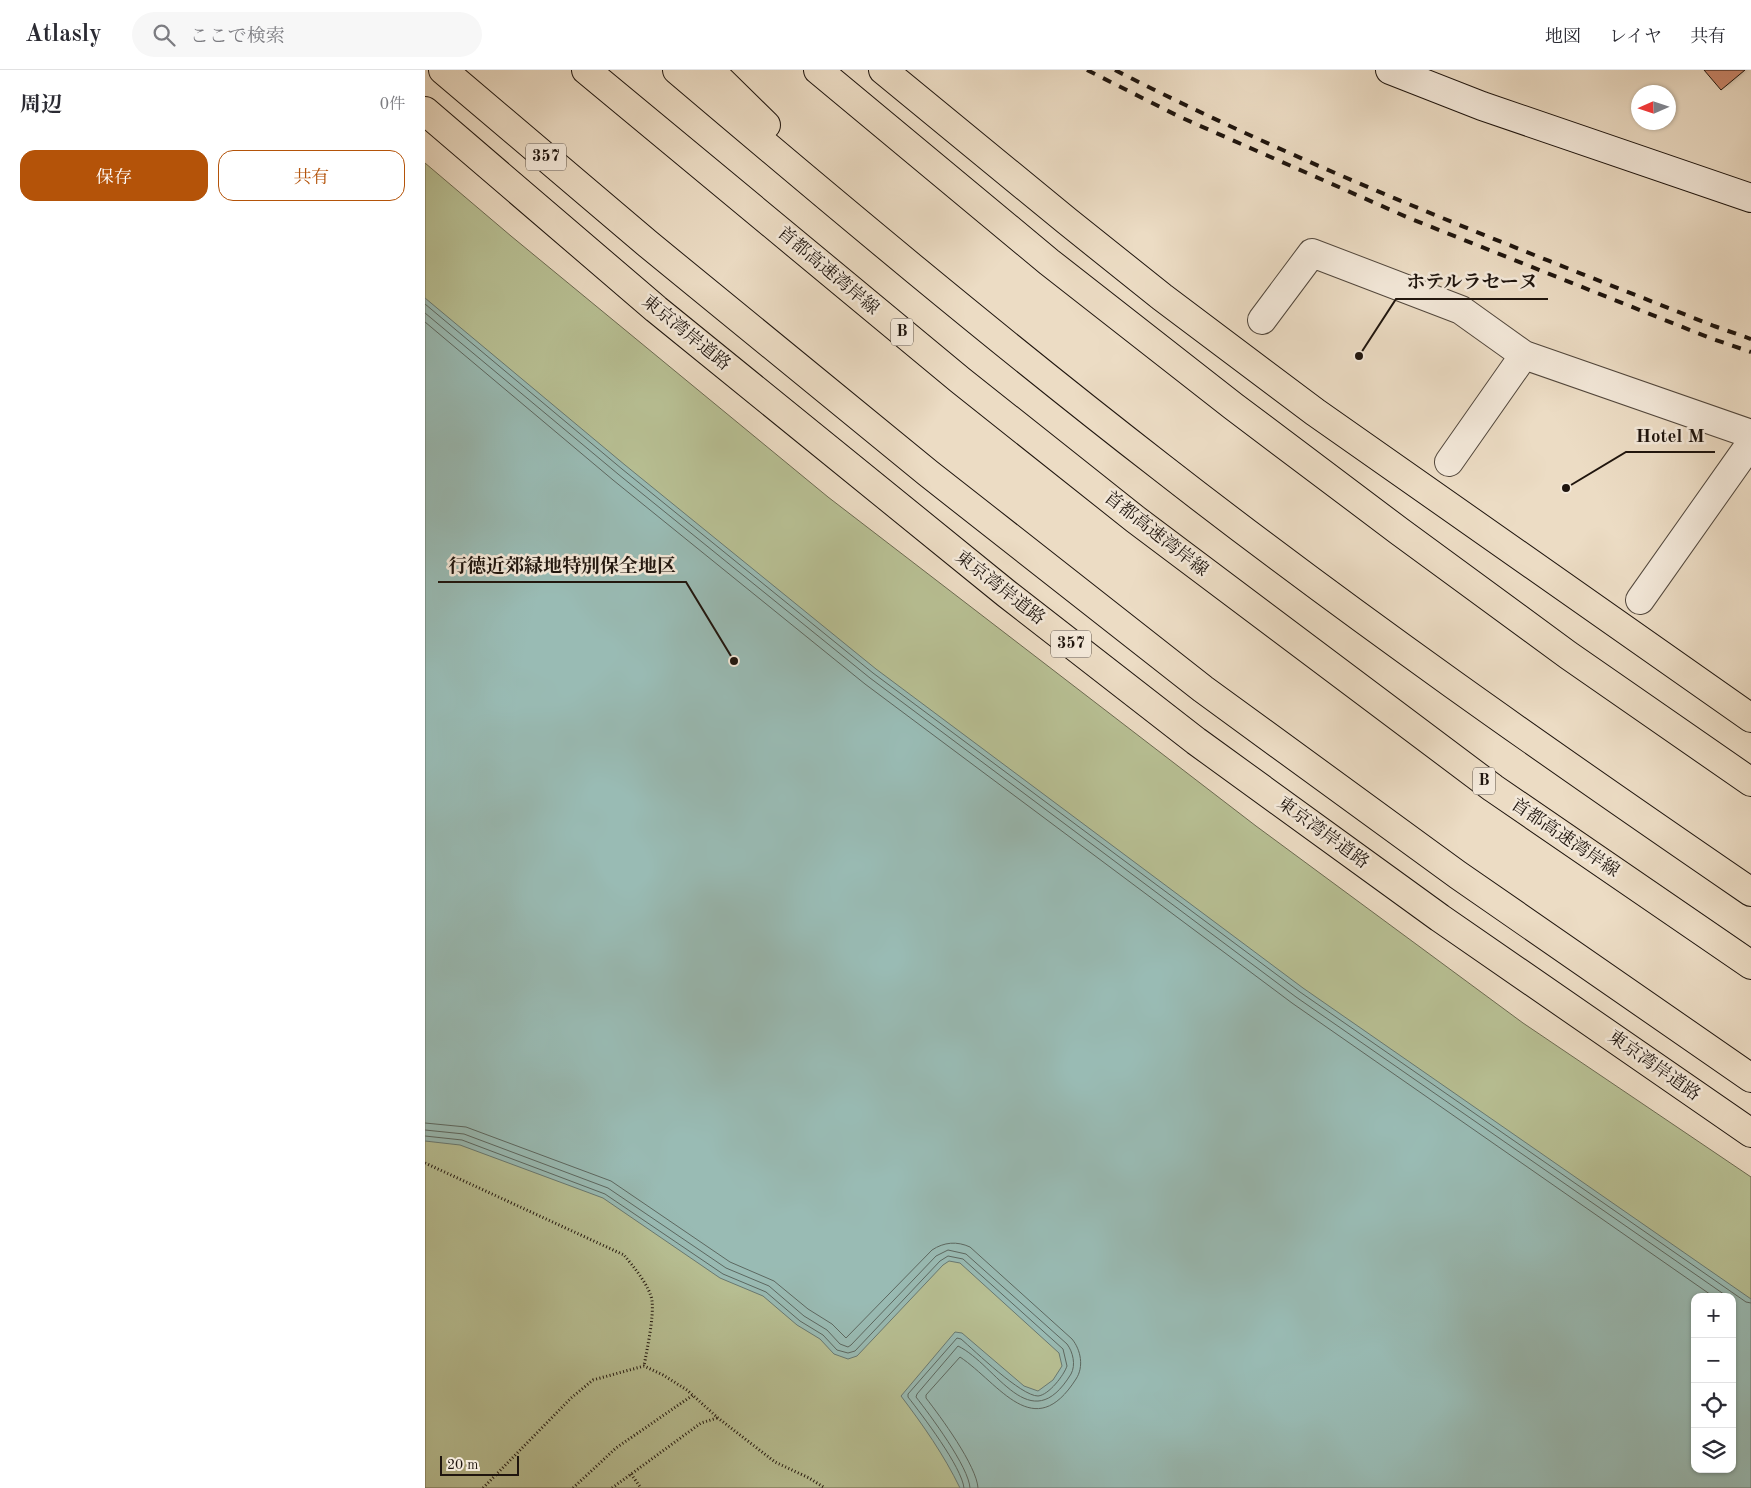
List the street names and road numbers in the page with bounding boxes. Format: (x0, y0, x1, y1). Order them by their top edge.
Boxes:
road number: 357 (526, 144, 566, 170)
street label: 首都高速湾岸線 (774, 222, 883, 318)
street label: 東京湾岸道路 (638, 290, 735, 374)
road number: B (891, 318, 913, 346)
street label: 首都高速湾岸線 (1101, 487, 1212, 580)
street label: 東京湾岸道路 (952, 546, 1049, 628)
road number: 357 (1051, 630, 1091, 658)
road number: B (1473, 768, 1495, 794)
street label: 東京湾岸道路 (1274, 792, 1373, 872)
street label: 首都高速湾岸線 (1508, 794, 1623, 881)
street label: 東京湾岸道路 (1605, 1026, 1705, 1104)

